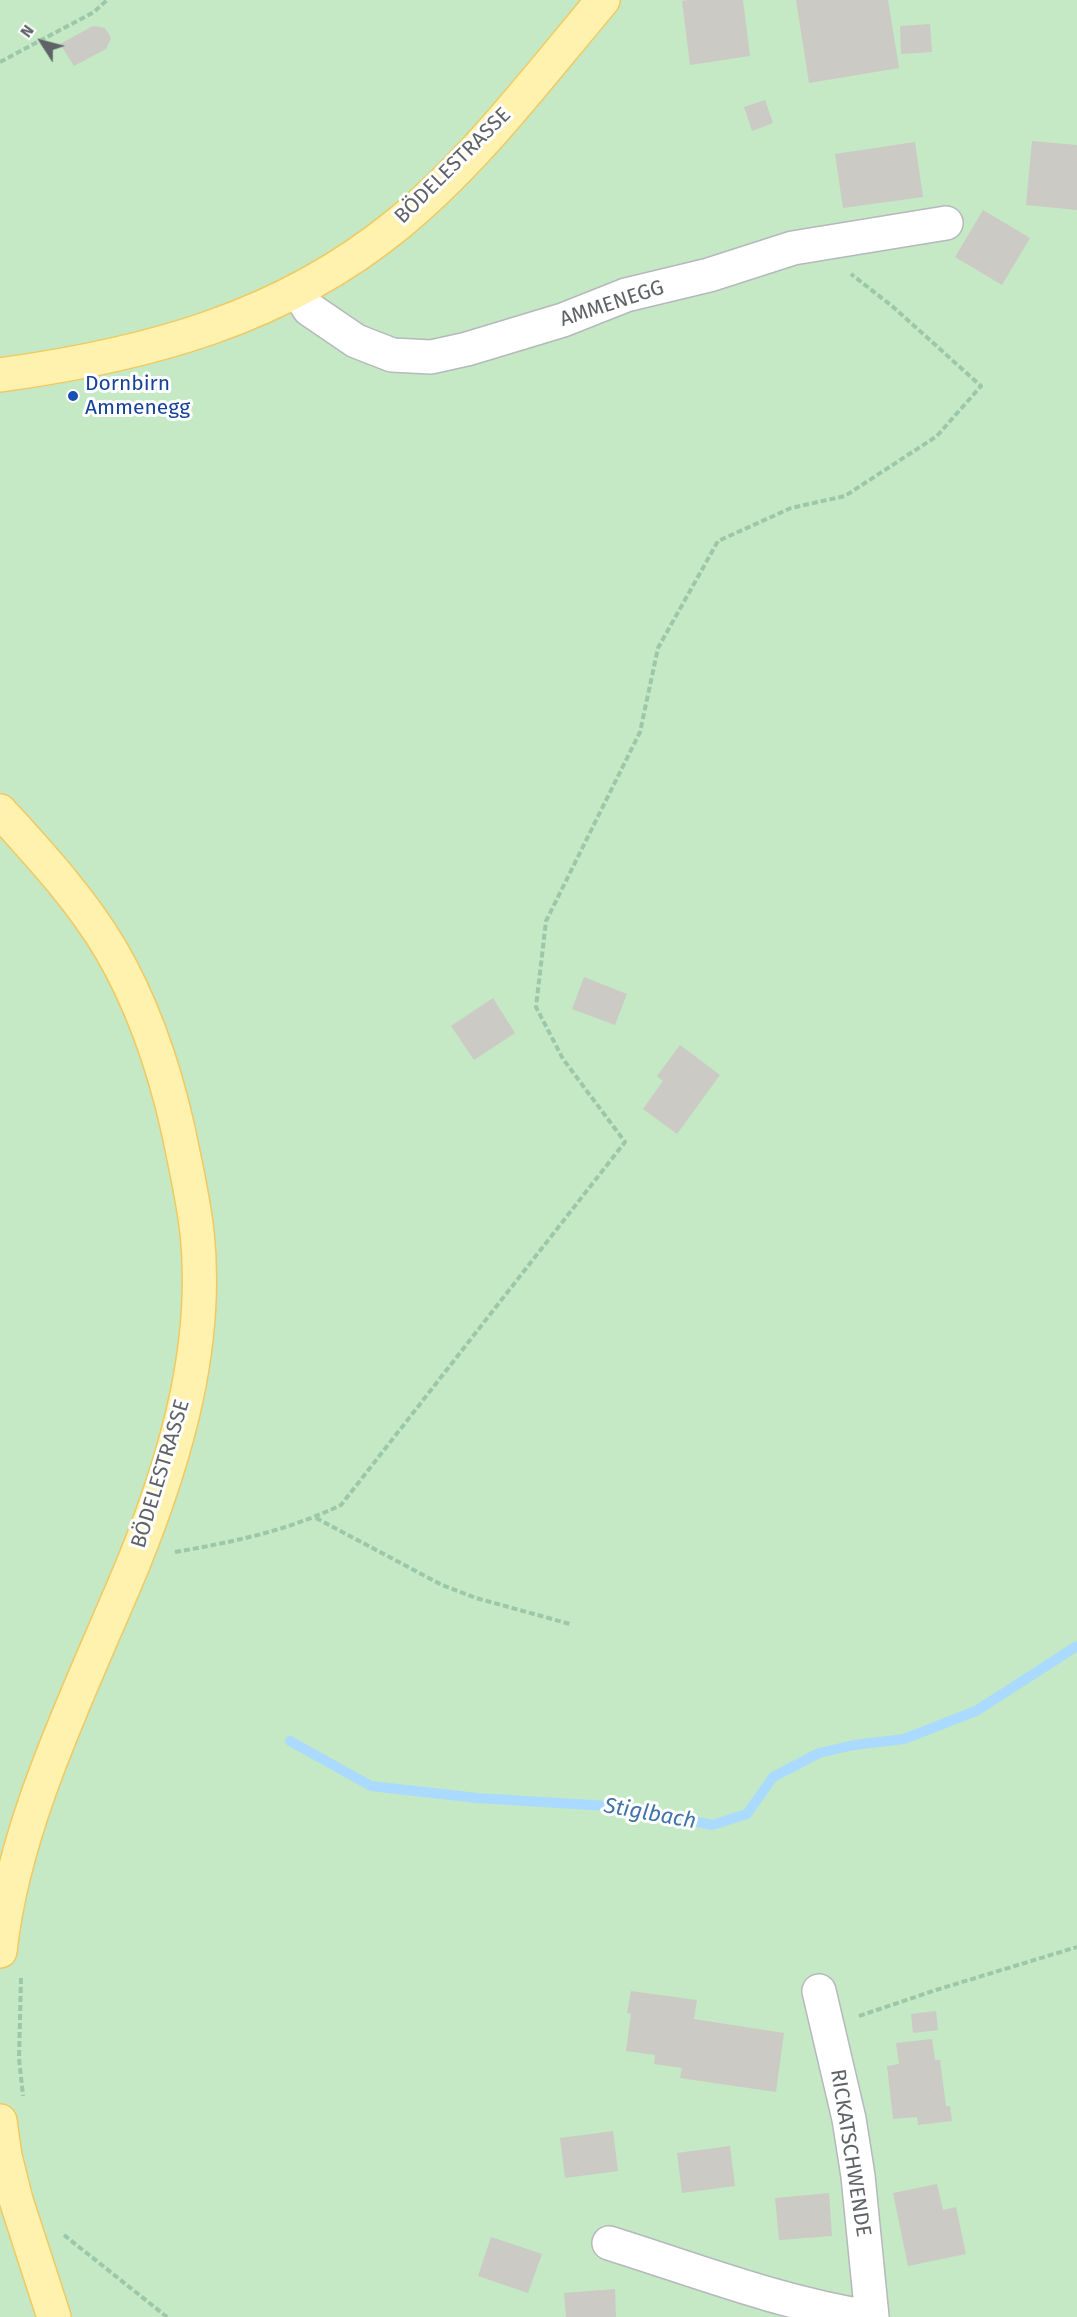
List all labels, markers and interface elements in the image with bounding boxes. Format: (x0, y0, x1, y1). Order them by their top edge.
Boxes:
north arrow (12, 12, 72, 72)
text: N (16, 21, 38, 41)
street label: BÖDELESTRASSE (390, 103, 516, 229)
street label: AMMENEGG (557, 275, 667, 333)
place label: Dornbirn Ammenegg (85, 371, 190, 421)
marker: Dornbirn Ammenegg (66, 389, 80, 403)
street label: BÖDELESTRASSE (126, 1397, 196, 1551)
water label: Stiglbach (602, 1793, 698, 1835)
street label: RICKATSCHWENDE (824, 2067, 876, 2239)

